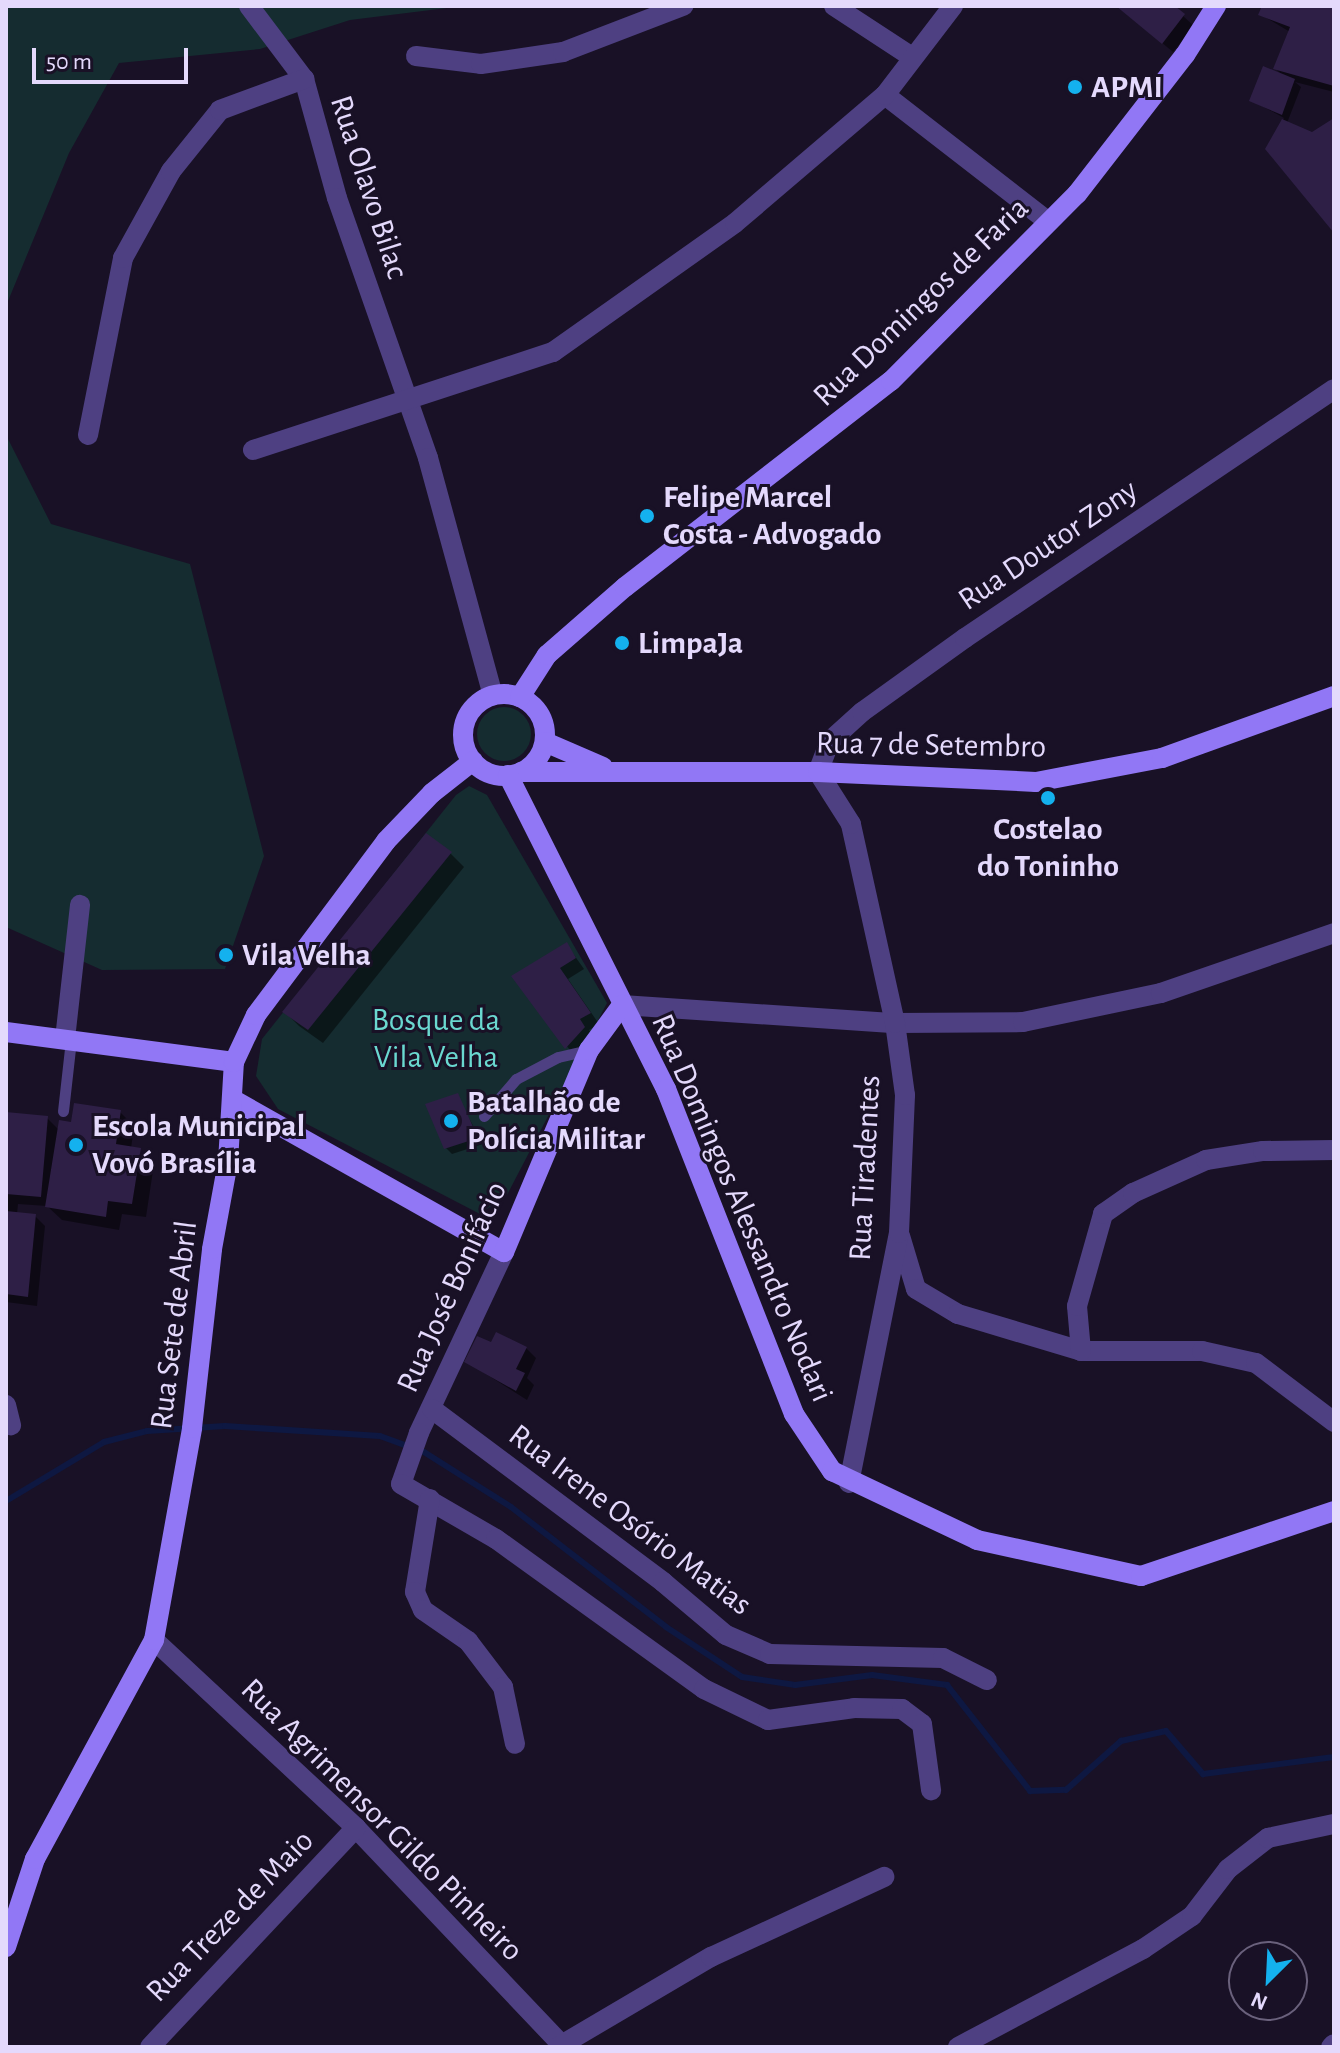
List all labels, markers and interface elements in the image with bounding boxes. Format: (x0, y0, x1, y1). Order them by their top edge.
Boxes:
scale bar (36, 32, 192, 82)
text: 50 m (46, 50, 92, 74)
place label: APMI (1091, 68, 1163, 106)
marker: APMI (1066, 78, 1084, 96)
street label: Rua Olavo Bilac (321, 91, 417, 283)
street label: Rua Domingos de Faria (805, 189, 1037, 415)
street label: Rua Doutor Zony (951, 471, 1145, 619)
place label: Felipe Marcel Costa - Advogado (663, 479, 882, 554)
marker: Felipe Marcel Costa - Advogado (638, 507, 656, 525)
place label: LimpaJa (638, 624, 743, 662)
marker: LimpaJa (613, 634, 631, 652)
street label: Rua 7 de Setembro (816, 724, 1046, 766)
marker: Costelao do Toninho (1039, 789, 1057, 807)
place label: Costelao do Toninho (977, 811, 1119, 886)
place label: Vila Velha (242, 936, 371, 974)
marker: Vila Velha (217, 946, 235, 964)
park label: Bosque da Vila Velha (372, 1002, 500, 1077)
street label: Rua Domingos Alessandro Nodari (643, 1008, 841, 1408)
street label: Rua Tiradentes (841, 1074, 889, 1262)
place label: Batalhão de Polícia Militar (467, 1084, 645, 1159)
place label: Escola Municipal Vovó Brasília (92, 1108, 305, 1183)
marker: Batalhão de Polícia Militar (442, 1112, 460, 1130)
marker: Escola Municipal Vovó Brasília (67, 1136, 85, 1154)
street label: Rua José Bonifácio (388, 1176, 516, 1398)
street label: Rua Sete de Abril (142, 1219, 206, 1431)
street label: Rua Irene Osório Matias (501, 1416, 759, 1624)
street label: Rua Agrimensor Gildo Pinheiro (233, 1671, 531, 1969)
street label: Rua Treze de Maio (138, 1822, 322, 2010)
north arrow (1228, 1941, 1308, 2021)
text: N (1248, 1988, 1271, 2014)

